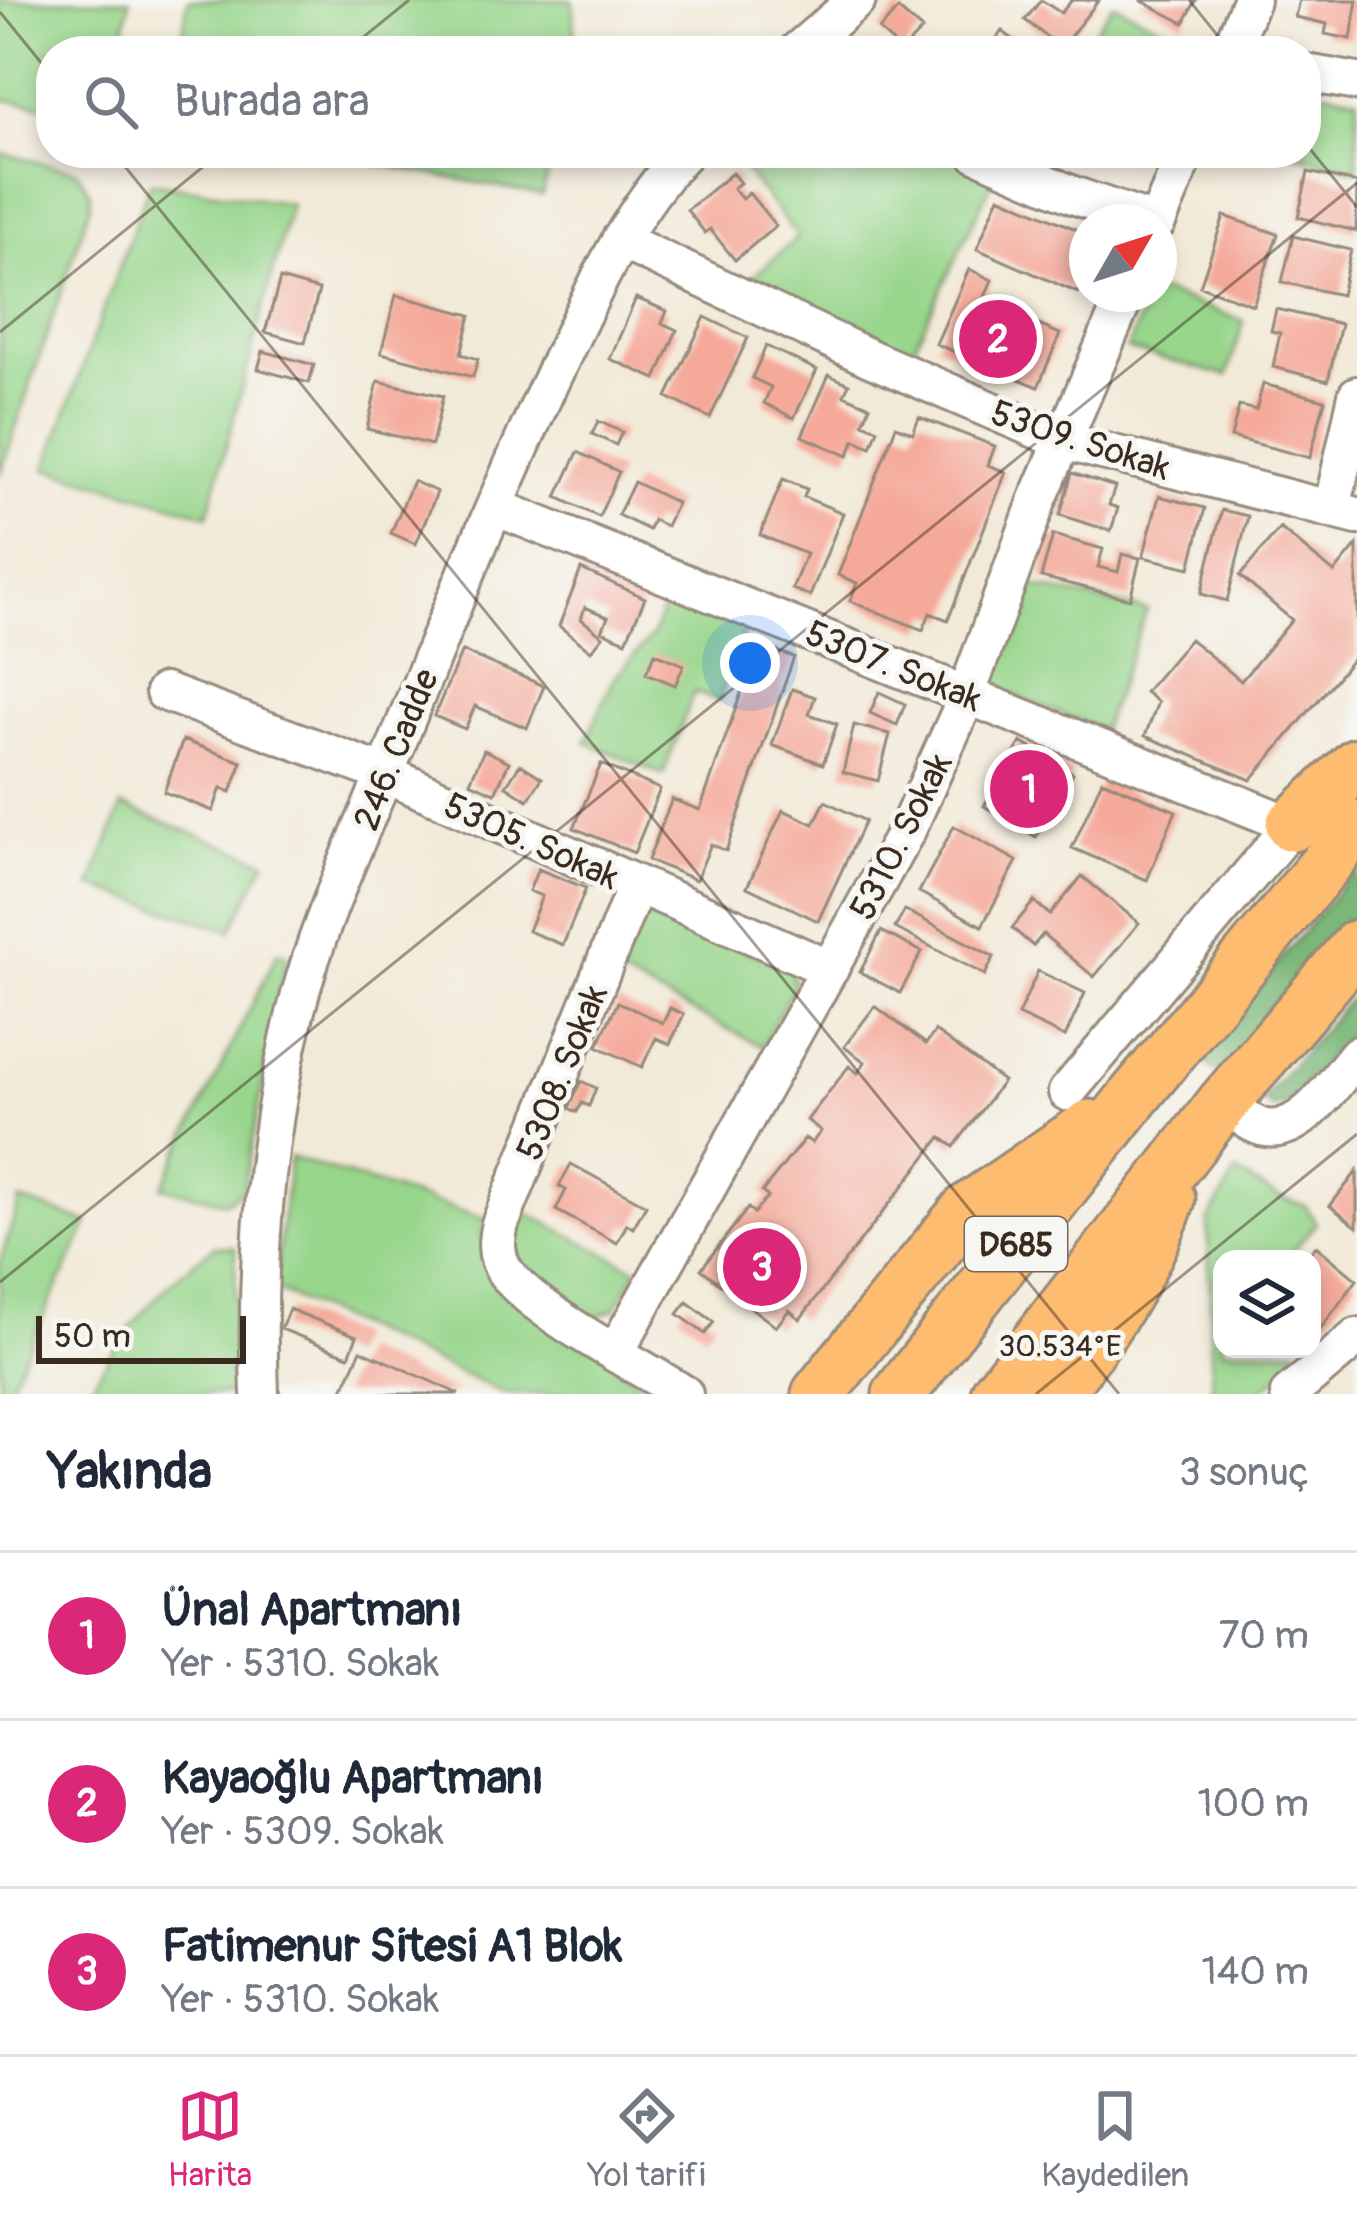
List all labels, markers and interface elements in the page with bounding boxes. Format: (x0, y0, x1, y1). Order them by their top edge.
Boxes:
search box (36, 36, 1321, 168)
icon: search (78, 69, 144, 135)
text: Burada ara (174, 74, 370, 130)
north arrow (1069, 204, 1177, 312)
pin: 2 (959, 294, 1037, 384)
street label: 5309. Sokak (985, 390, 1176, 490)
street label: 5307. Sokak (799, 611, 988, 722)
your location (720, 633, 780, 693)
street label: 246. Cadde (344, 662, 449, 837)
pin: 1 (990, 744, 1068, 834)
street label: 5310. Sokak (840, 746, 962, 928)
street label: 5305. Sokak (437, 783, 626, 900)
street label: 5308. Sokak (507, 978, 618, 1167)
road number: D685 (965, 1217, 1067, 1271)
pin: 3 (723, 1222, 801, 1312)
map controls (1213, 1250, 1321, 1358)
button: layers (1213, 1250, 1321, 1358)
scale bar (36, 1310, 246, 1363)
text: 50 m (54, 1316, 131, 1357)
text: 30.534°E (999, 1328, 1121, 1365)
text: Yakında (48, 1440, 212, 1504)
text: 3 sonuç (1179, 1448, 1309, 1497)
text: Ünal Apartmanı (162, 1583, 462, 1639)
text: 1 (79, 1611, 95, 1660)
text: 70 m (1219, 1611, 1309, 1660)
text: Yer · 5310. Sokak (162, 1639, 439, 1688)
text: Kayaoğlu Apartmanı (162, 1751, 544, 1807)
text: 2 (76, 1779, 98, 1828)
text: 100 m (1197, 1779, 1309, 1828)
text: Yer · 5309. Sokak (162, 1807, 444, 1856)
text: Fatimenur Sitesi A1 Blok (162, 1919, 622, 1975)
text: 3 (76, 1947, 98, 1996)
text: 140 m (1201, 1947, 1309, 1996)
text: Yer · 5310. Sokak (162, 1975, 439, 2024)
tab: Harita (168, 2083, 252, 2196)
tab: Yol tarifi (588, 2083, 706, 2196)
tab: Kaydedilen (1041, 2083, 1189, 2196)

